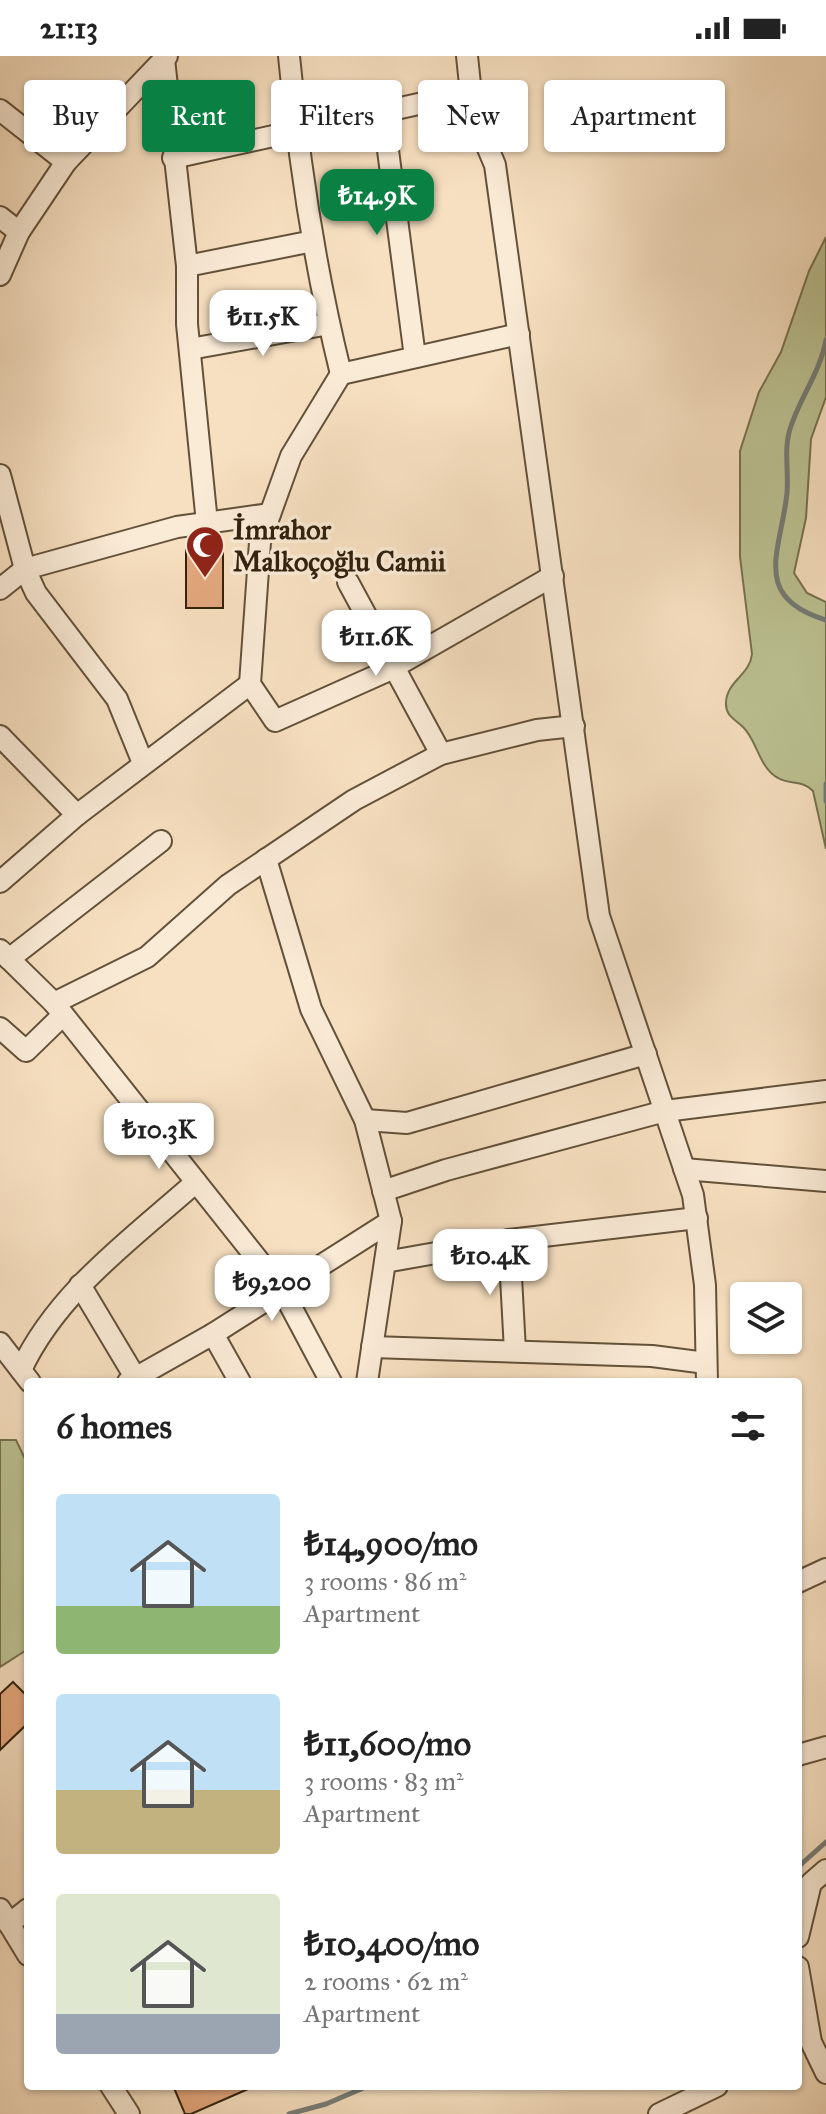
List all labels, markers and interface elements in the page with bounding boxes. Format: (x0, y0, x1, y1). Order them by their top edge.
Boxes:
text: 21:13 (40, 10, 98, 46)
chip: Buy (24, 80, 126, 152)
chip: Rent (142, 80, 255, 152)
chip: Filters (271, 80, 402, 152)
chip: New (418, 80, 528, 152)
chip: Apartment (544, 80, 725, 152)
pin: ₺14.9K (312, 169, 442, 237)
text: ₺14.9K (338, 179, 416, 211)
pin: ₺11.5K (198, 290, 328, 358)
text: ₺11.5K (228, 300, 299, 332)
place label: İmrahor Malkoçoğlu Camii (233, 512, 446, 579)
mosque icon: İmrahor Malkoçoğlu Camii (184, 524, 226, 579)
pin: ₺11.6K (311, 610, 441, 678)
text: ₺11.6K (340, 620, 412, 652)
pin: ₺10.3K (94, 1103, 224, 1171)
text: ₺10.3K (122, 1113, 196, 1145)
pin: ₺10.4K (425, 1229, 555, 1297)
text: ₺10.4K (451, 1239, 529, 1271)
pin: ₺9,200 (207, 1255, 337, 1323)
text: ₺9,200 (233, 1265, 311, 1297)
map controls (730, 1282, 802, 1354)
button: layers (730, 1282, 802, 1354)
icon: filters (726, 1404, 770, 1448)
text: 6 homes (56, 1406, 172, 1447)
text: ₺14,900/mo (304, 1523, 478, 1564)
icon: home (120, 1526, 216, 1622)
text: 3 rooms · 86 m² (304, 1565, 467, 1597)
text: Apartment (304, 1597, 420, 1629)
text: ₺11,600/mo (304, 1723, 471, 1764)
icon: home (120, 1726, 216, 1822)
text: 3 rooms · 83 m² (304, 1765, 464, 1797)
text: Apartment (304, 1797, 420, 1829)
text: ₺10,400/mo (304, 1923, 479, 1964)
icon: home (120, 1926, 216, 2022)
text: 2 rooms · 62 m² (304, 1965, 468, 1997)
text: Apartment (304, 1997, 420, 2029)

